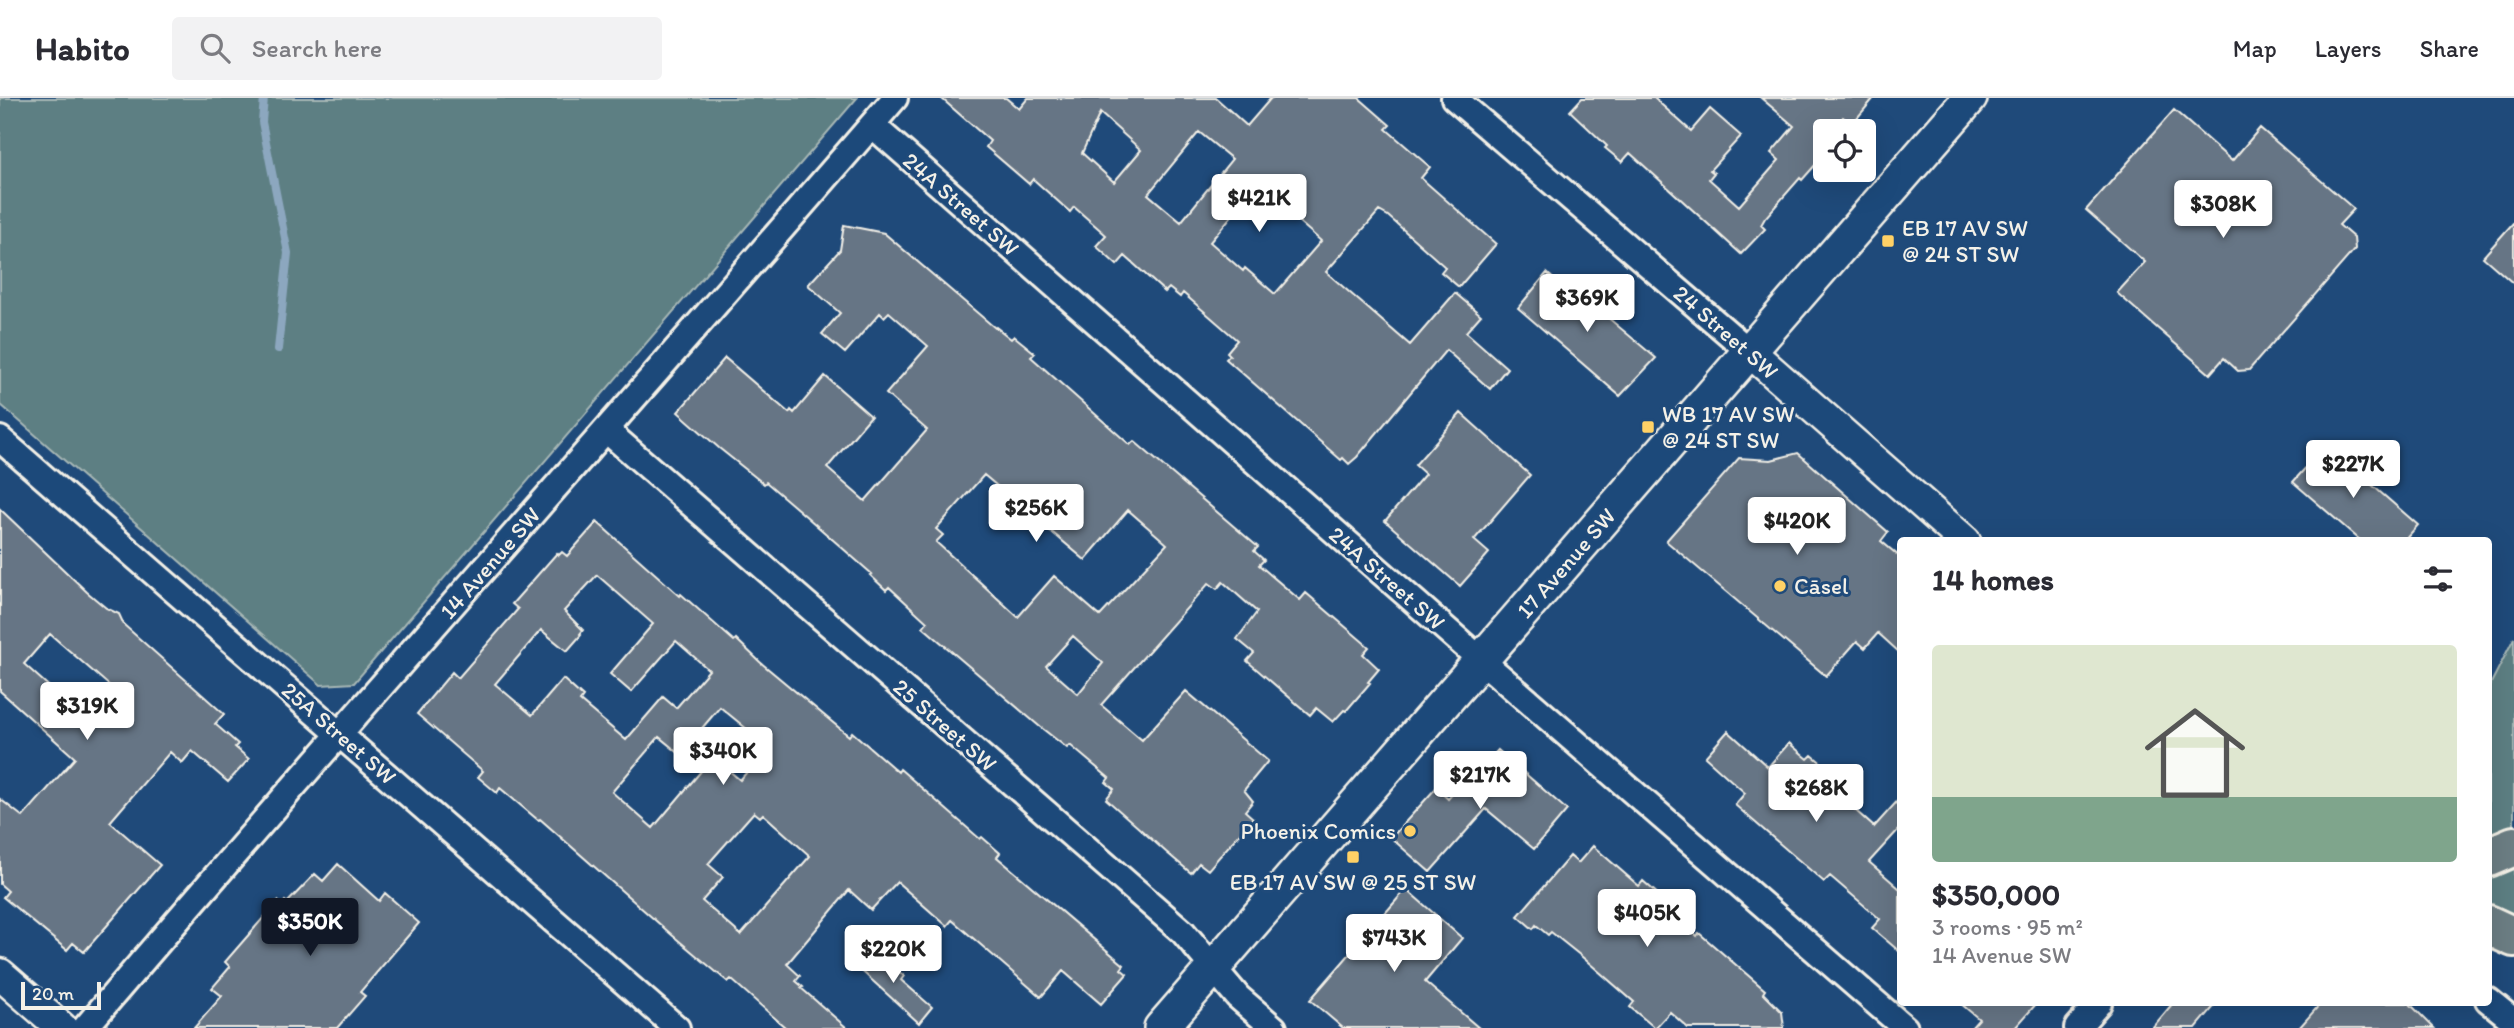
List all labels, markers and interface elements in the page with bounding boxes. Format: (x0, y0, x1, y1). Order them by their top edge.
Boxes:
search box (172, 17, 662, 80)
text: Habito (35, 29, 130, 68)
icon: search (196, 29, 234, 67)
text: Search here (252, 32, 382, 64)
text: Map (2233, 34, 2277, 63)
text: Layers (2315, 34, 2382, 63)
text: Share (2420, 34, 2479, 63)
map controls (1813, 119, 1876, 182)
button: locate (1813, 119, 1876, 182)
street label: 24A Street SW (897, 146, 1025, 262)
pin: $421K (1210, 174, 1308, 234)
pin: $308K (2174, 180, 2272, 240)
text: $421K (1228, 183, 1290, 211)
text: $308K (2190, 189, 2256, 217)
place label: EB 17 AV SW @ 24 ST SW (1902, 214, 2028, 268)
marker: EB 17 AV SW @ 24 ST SW (1880, 233, 1896, 249)
pin: $369K (1538, 274, 1636, 334)
street label: 24 Street SW (1668, 279, 1784, 385)
text: $369K (1555, 283, 1619, 311)
place label: WB 17 AV SW @ 24 ST SW (1662, 400, 1795, 454)
marker: WB 17 AV SW @ 24 ST SW (1640, 419, 1656, 435)
pin: $227K (2304, 440, 2402, 500)
text: $227K (2322, 449, 2384, 477)
pin: $256K (987, 484, 1085, 544)
text: $256K (1005, 493, 1067, 521)
pin: $420K (1748, 498, 1846, 557)
street label: 14 Avenue SW (434, 501, 546, 625)
street label: 17 Avenue SW (1511, 502, 1622, 624)
text: $420K (1764, 506, 1830, 534)
street label: 24A Street SW (1323, 520, 1451, 636)
icon: filters (2419, 560, 2457, 598)
text: 14 homes (1932, 561, 2054, 598)
place label: Cāsel (1794, 572, 1849, 600)
marker: Cāsel (1772, 578, 1788, 594)
street label: 25 Street SW (888, 672, 1003, 778)
street label: 25A Street SW (276, 676, 402, 791)
pin: $319K (38, 682, 136, 742)
icon: home (2132, 690, 2258, 816)
text: $319K (56, 691, 118, 719)
pin: $340K (674, 728, 772, 787)
text: $340K (690, 736, 756, 764)
pin: $217K (1431, 752, 1529, 811)
text: $217K (1450, 760, 1510, 788)
pin: $268K (1767, 764, 1865, 824)
text: $268K (1784, 773, 1848, 801)
place label: Phoenix Comics (1241, 817, 1396, 845)
marker: Phoenix Comics (1402, 823, 1418, 839)
marker: EB 17 AV SW @ 25 ST SW (1345, 849, 1361, 865)
place label: EB 17 AV SW @ 25 ST SW (1230, 868, 1477, 896)
text: $350,000 (1932, 876, 2060, 913)
pin: $405K (1598, 890, 1696, 949)
pin: $350K (261, 898, 359, 958)
text: $405K (1614, 898, 1680, 926)
text: $350K (277, 907, 343, 935)
text: 3 rooms · 95 m² (1932, 913, 2083, 941)
pin: $743K (1345, 914, 1443, 974)
text: $743K (1362, 923, 1426, 951)
pin: $220K (844, 926, 942, 985)
text: $220K (861, 934, 925, 962)
text: 14 Avenue SW (1932, 941, 2071, 969)
scale bar (21, 979, 102, 1011)
text: 20 m (32, 982, 74, 1005)

